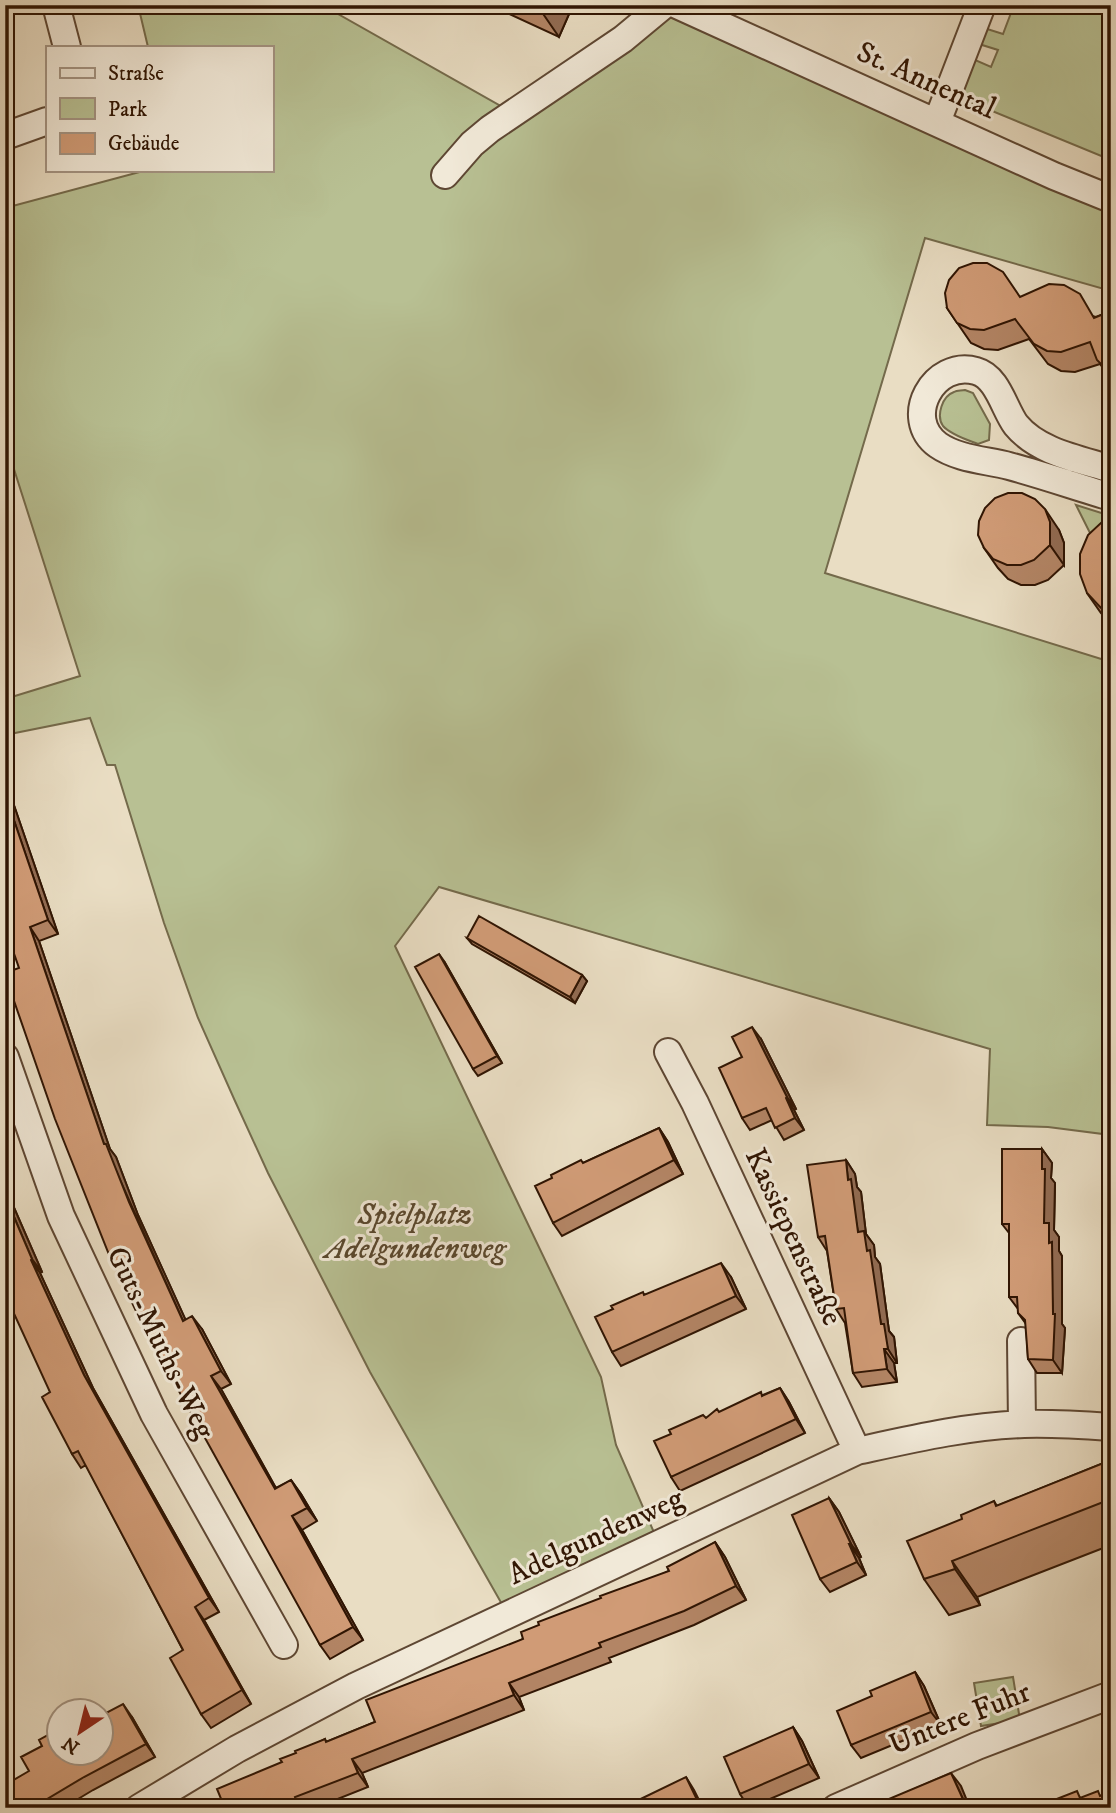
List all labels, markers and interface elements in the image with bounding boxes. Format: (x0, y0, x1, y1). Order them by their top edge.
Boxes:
street label: St. Annental (851, 34, 1001, 128)
legend (46, 46, 273, 172)
text: Straße (108, 61, 164, 87)
text: Park (108, 97, 148, 123)
text: Gebäude (108, 131, 180, 157)
street label: Kassiepenstraße (736, 1143, 850, 1331)
park label: Spielplatz Adelgundenweg (322, 1197, 508, 1268)
street label: Guts-Muths-Weg (97, 1241, 223, 1446)
street label: Adelgundenweg (502, 1480, 690, 1594)
street label: Untere Fuhr (884, 1674, 1036, 1764)
north arrow (46, 1698, 116, 1768)
text: N (58, 1731, 84, 1759)

